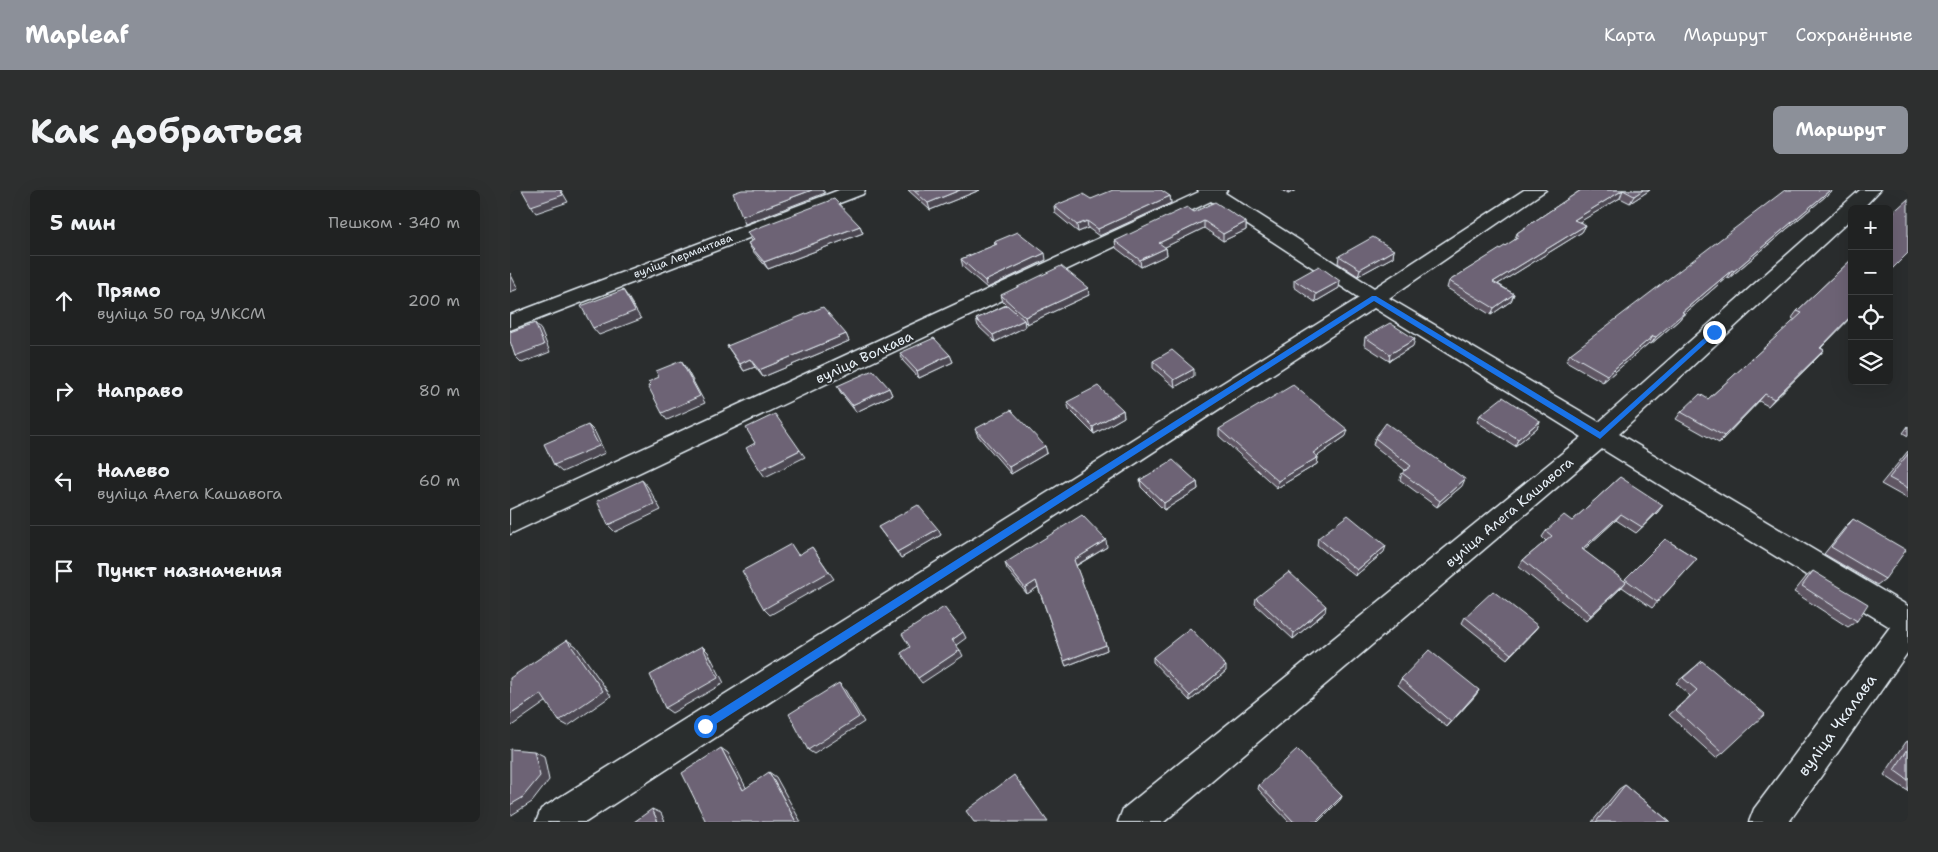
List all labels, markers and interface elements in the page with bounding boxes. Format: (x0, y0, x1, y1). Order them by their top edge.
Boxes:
text: Mapleaf (25, 19, 129, 51)
text: Карта (1604, 23, 1655, 47)
text: Маршрут (1683, 23, 1767, 47)
text: Сохранённые (1795, 23, 1913, 47)
button: Маршрут (1773, 106, 1908, 154)
text: Как добраться (30, 107, 303, 154)
map controls (1848, 205, 1893, 385)
button: + (1848, 205, 1893, 250)
text: 5 мин (50, 209, 116, 237)
text: Пешком · 340 m (329, 212, 460, 233)
street label: вуліца Лермантава (631, 230, 735, 282)
button: − (1848, 250, 1893, 295)
text: Прямо (97, 278, 161, 303)
icon: ahead (50, 287, 78, 315)
text: 200 m (408, 290, 460, 311)
button: locate (1848, 295, 1893, 340)
text: вуліца 50 год УЛКСМ (97, 303, 266, 324)
route end (1703, 321, 1726, 344)
street label: вуліца Волкава (812, 326, 916, 387)
button: layers (1848, 340, 1893, 385)
icon: right (50, 377, 78, 405)
text: Направо (97, 378, 183, 403)
text: 80 m (419, 380, 460, 401)
street label: вуліца Алега Кашавога (1441, 453, 1577, 571)
text: Налево (97, 458, 170, 483)
icon: left (50, 467, 78, 495)
text: 60 m (419, 470, 460, 491)
text: вуліца Алега Кашавога (97, 483, 282, 504)
icon: arrive (50, 557, 78, 585)
text: Пункт назначения (97, 558, 282, 583)
street label: вуліца Чкалава (1793, 670, 1881, 780)
route start (694, 715, 717, 738)

